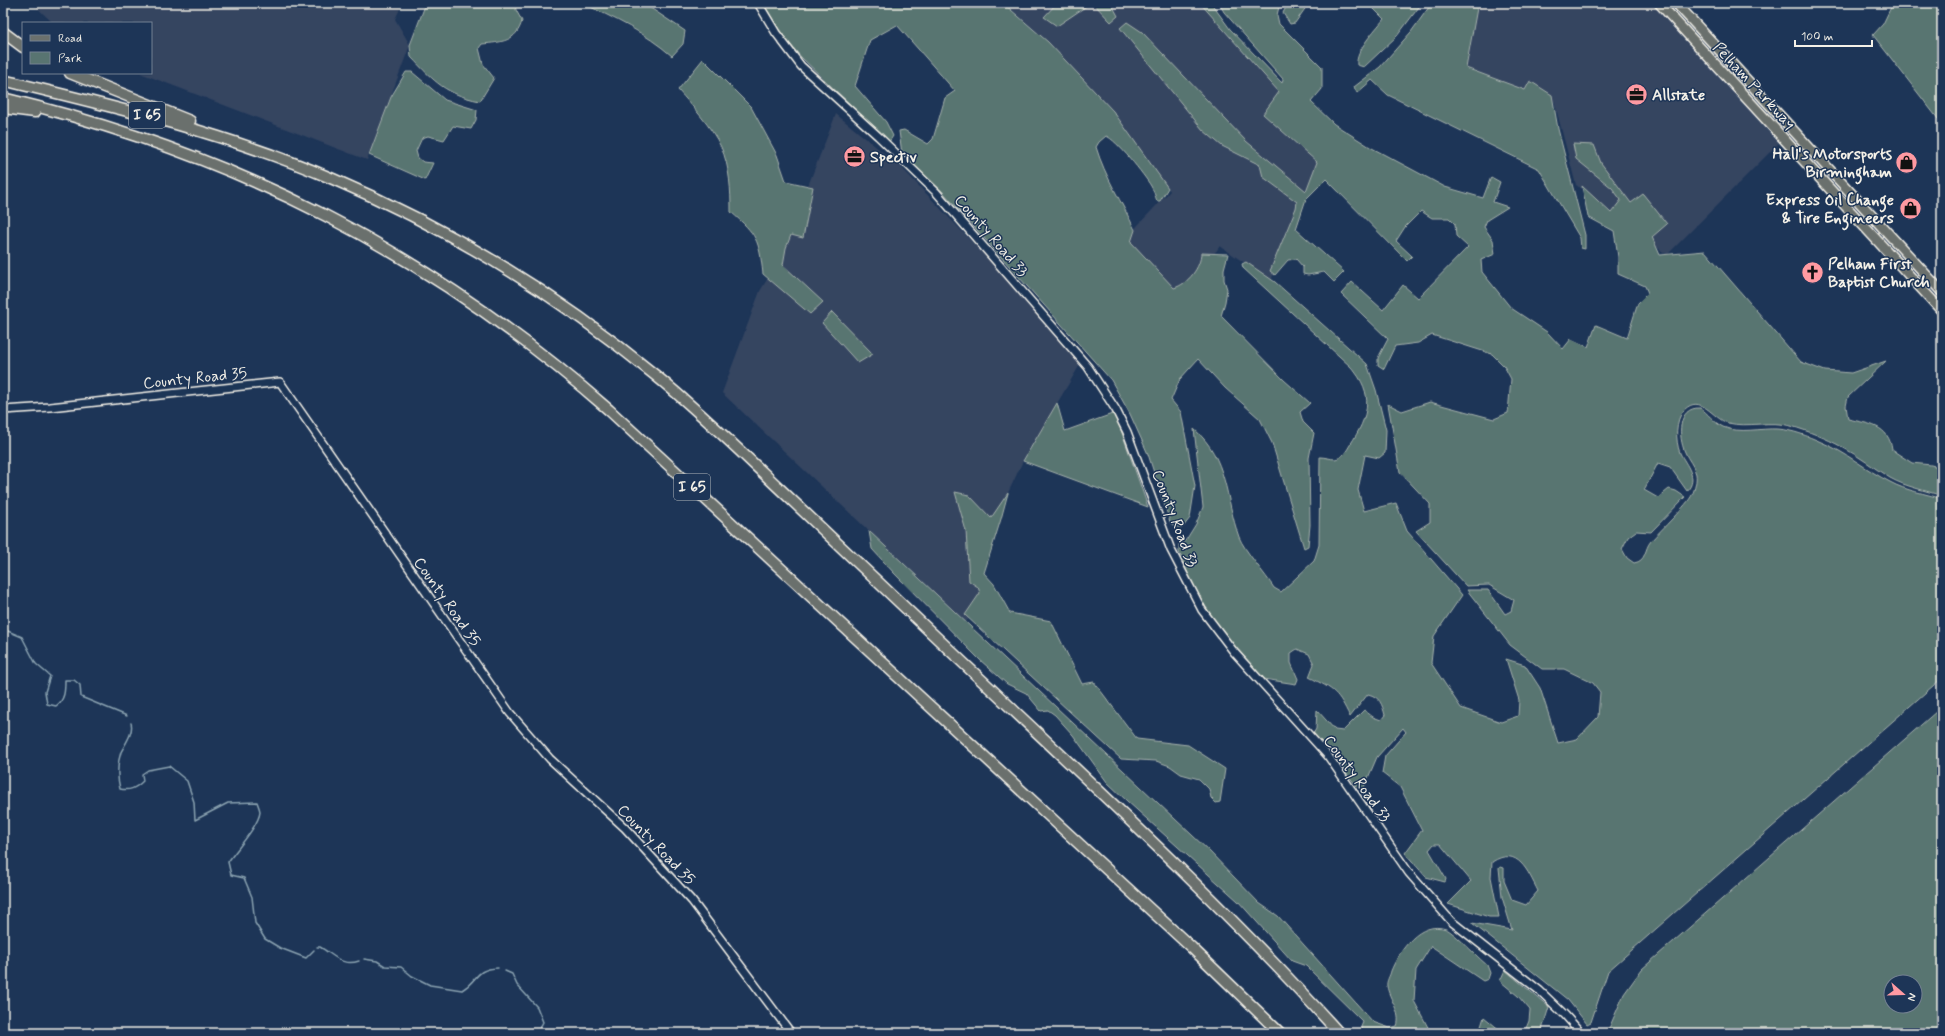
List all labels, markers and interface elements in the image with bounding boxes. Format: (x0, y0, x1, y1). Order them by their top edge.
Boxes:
legend (22, 22, 152, 74)
scale bar (1795, 22, 1872, 48)
text: 100 m (1801, 29, 1833, 45)
text: Road (58, 31, 82, 47)
street label: Pelham Parkway (1708, 38, 1800, 134)
text: Park (58, 51, 82, 67)
office icon: Allstate (1623, 81, 1649, 107)
place label: Allstate (1652, 85, 1705, 106)
road number: I 65 (129, 102, 165, 128)
office icon: Spectiv (842, 143, 868, 169)
place label: Hall's Motorsports Birmingham (1772, 144, 1893, 185)
place label: Spectiv (870, 147, 917, 168)
shop icon: Hall's Motorsports Birmingham (1894, 149, 1920, 175)
street label: County Road 33 (949, 190, 1033, 282)
place label: Express Oil Change & Tire Engineers (1766, 190, 1894, 231)
shop icon: Express Oil Change & Tire Engineers (1897, 195, 1923, 221)
place label: Pelham First Baptist Church (1828, 254, 1930, 293)
church icon: Pelham First Baptist Church (1800, 259, 1826, 285)
street label: County Road 35 (142, 363, 248, 394)
street label: County Road 33 (1146, 467, 1203, 570)
road number: I 65 (674, 474, 710, 500)
street label: County Road 35 (408, 553, 485, 651)
street label: County Road 33 (1318, 731, 1396, 827)
street label: County Road 35 (612, 800, 700, 890)
north arrow (1883, 974, 1923, 1014)
text: N (1904, 991, 1919, 1003)

